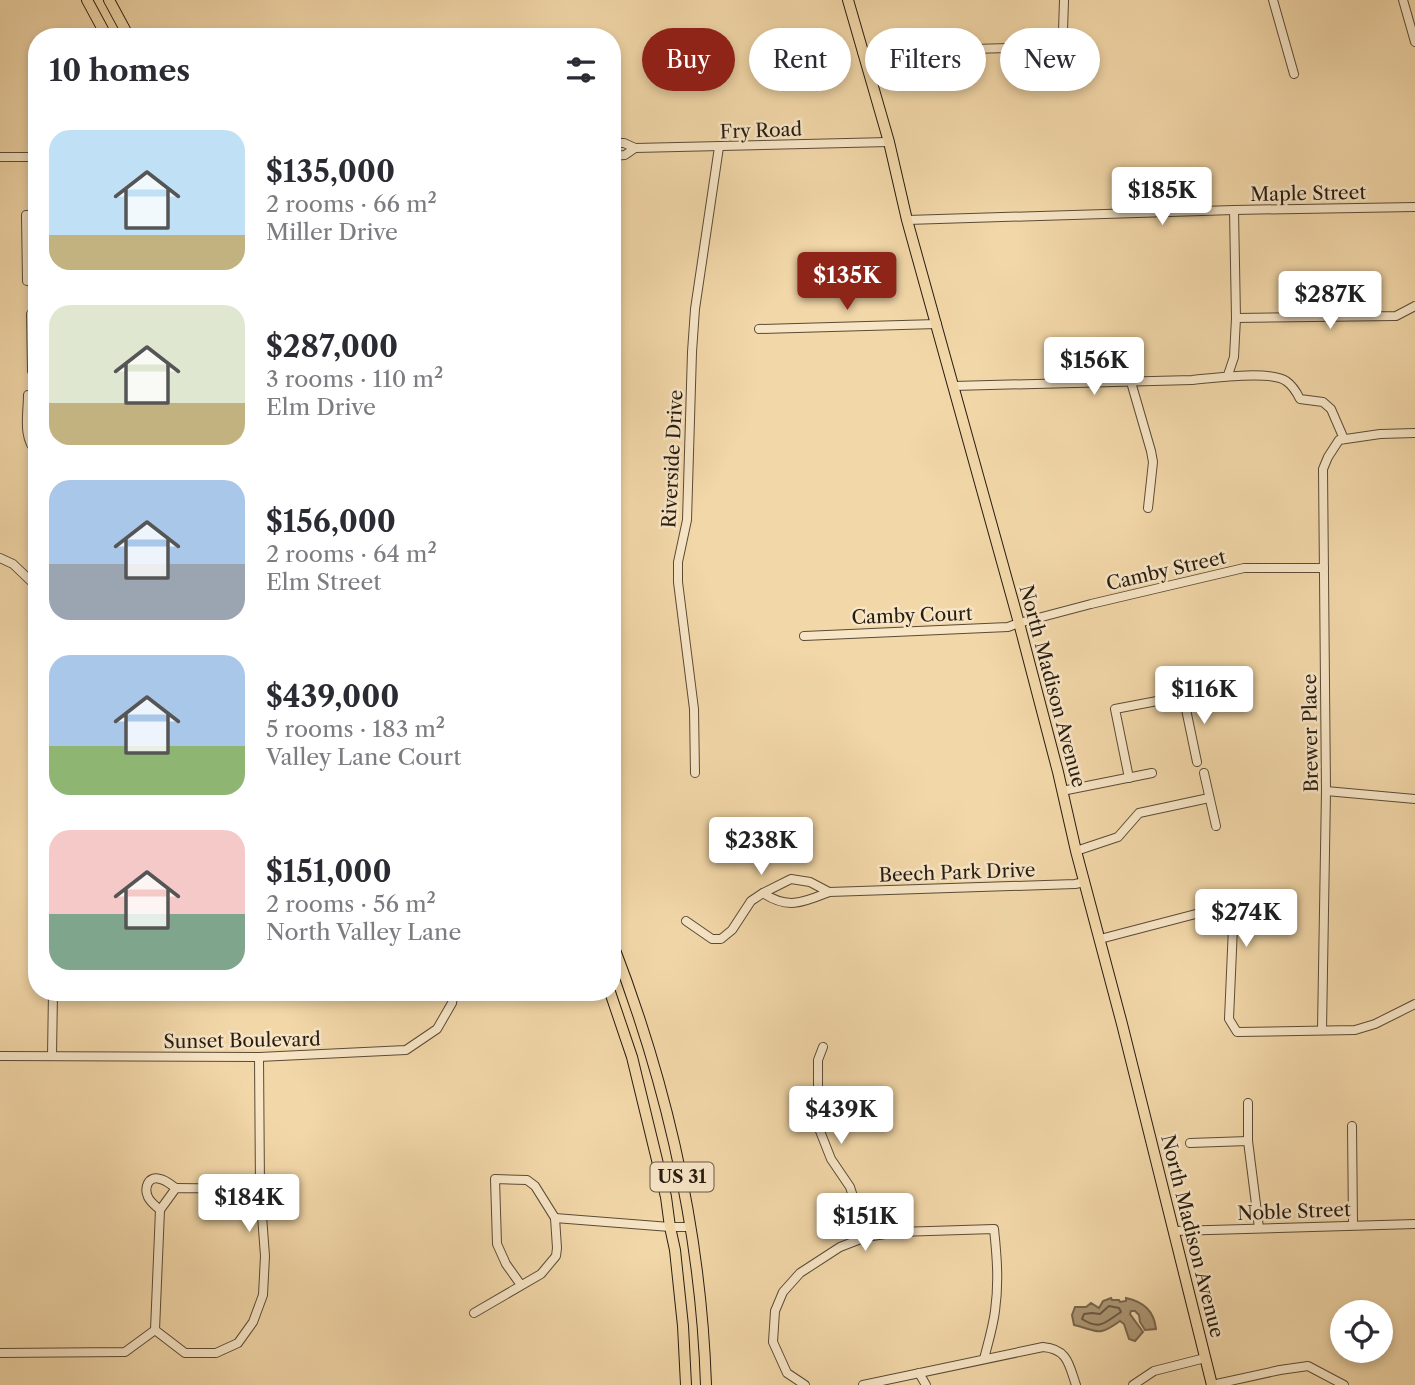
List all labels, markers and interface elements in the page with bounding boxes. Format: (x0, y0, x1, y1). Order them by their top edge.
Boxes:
chip: Buy (642, 28, 735, 91)
chip: Rent (749, 28, 851, 91)
chip: Filters (865, 28, 986, 91)
chip: New (1000, 28, 1100, 91)
icon: filters (562, 51, 600, 89)
text: 10 homes (49, 52, 190, 89)
street label: Fry Road (719, 118, 803, 143)
text: $135,000 (266, 153, 395, 190)
icon: home (105, 158, 189, 242)
pin: $185K (1113, 168, 1211, 227)
text: $185K (1128, 176, 1196, 204)
street label: Maple Street (1250, 181, 1366, 206)
text: 2 rooms · 66 m² (266, 190, 437, 218)
text: Miller Drive (266, 218, 398, 246)
pin: $135K (798, 252, 896, 312)
text: $135K (813, 261, 881, 289)
pin: $287K (1281, 272, 1379, 331)
text: $287K (1295, 280, 1365, 308)
text: $287,000 (266, 328, 398, 365)
icon: home (105, 333, 189, 417)
pin: $156K (1045, 338, 1143, 397)
text: $156K (1060, 346, 1128, 374)
text: 3 rooms · 110 m² (266, 365, 443, 393)
street label: Riverside Drive (657, 389, 688, 529)
text: Elm Drive (266, 393, 376, 421)
text: $156,000 (266, 503, 396, 540)
icon: home (105, 508, 189, 592)
text: 2 rooms · 64 m² (266, 540, 437, 568)
street label: Camby Street (1104, 545, 1229, 595)
text: Elm Street (266, 568, 381, 596)
street label: North Madison Avenue (1014, 582, 1091, 790)
street label: Camby Court (851, 602, 973, 629)
pin: $116K (1155, 666, 1253, 726)
street label: Brewer Place (1298, 673, 1323, 793)
text: $116K (1171, 675, 1237, 703)
text: $439,000 (266, 678, 399, 715)
icon: home (105, 683, 189, 767)
text: 5 rooms · 183 m² (266, 715, 445, 743)
text: Valley Lane Court (266, 743, 461, 771)
pin: $238K (712, 818, 810, 877)
text: $238K (725, 826, 797, 854)
text: $151,000 (266, 853, 392, 890)
icon: home (105, 858, 189, 942)
street label: Beech Park Drive (878, 858, 1036, 887)
text: 2 rooms · 56 m² (266, 890, 436, 918)
pin: $274K (1197, 890, 1295, 949)
text: $274K (1211, 898, 1281, 926)
text: North Valley Lane (266, 918, 461, 946)
street label: Sunset Boulevard (163, 1028, 321, 1053)
pin: $439K (792, 1086, 890, 1146)
text: $439K (805, 1095, 877, 1123)
street label: North Madison Avenue (1156, 1132, 1229, 1340)
road number: US 31 (650, 1162, 714, 1192)
pin: $184K (200, 1174, 298, 1234)
text: $184K (214, 1183, 284, 1211)
pin: $151K (816, 1194, 914, 1253)
street label: Noble Street (1237, 1198, 1351, 1225)
text: $151K (833, 1202, 897, 1230)
map controls (1330, 1300, 1393, 1363)
button: locate (1330, 1300, 1393, 1363)

